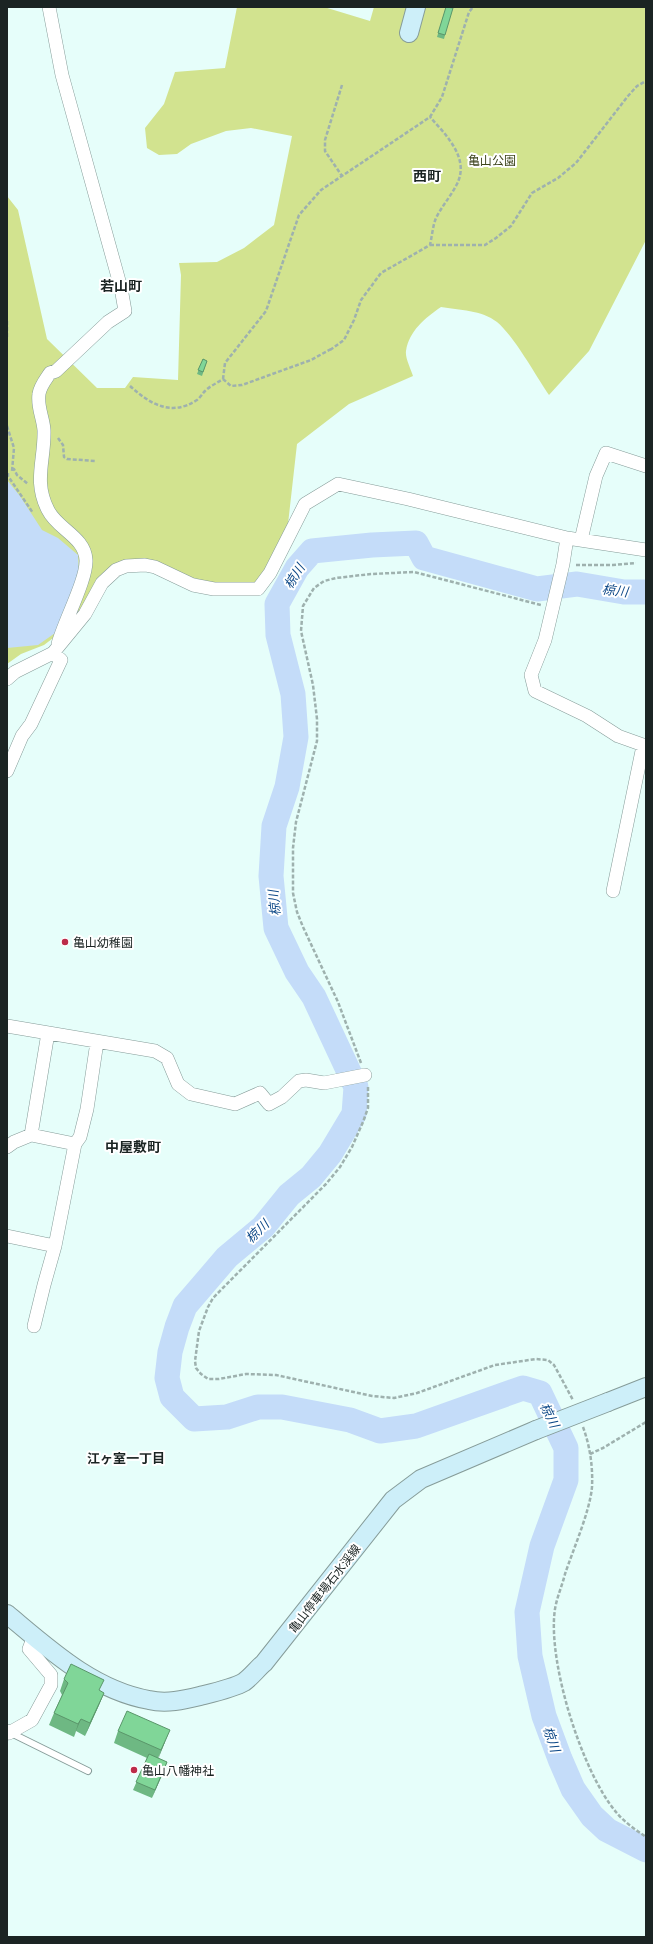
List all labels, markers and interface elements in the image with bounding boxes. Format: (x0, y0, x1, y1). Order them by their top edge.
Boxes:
park label: 亀山公園 (468, 153, 516, 167)
district label: 西町 (413, 167, 441, 184)
district label: 若山町 (100, 277, 142, 294)
water label: 椋川 (280, 559, 309, 591)
water label: 椋川 (601, 580, 631, 600)
water label: 椋川 (264, 887, 283, 917)
place label: 亀山幼稚園 (73, 935, 133, 949)
marker: 亀山幼稚園 (60, 937, 70, 947)
district label: 中屋敷町 (105, 1138, 161, 1155)
water label: 椋川 (242, 1215, 273, 1246)
water label: 椋川 (537, 1400, 564, 1432)
district label: 江ヶ室一丁目 (87, 1450, 165, 1466)
street label: 亀山停車場石水渓線 (285, 1541, 363, 1635)
water label: 椋川 (540, 1724, 564, 1756)
place label: 亀山八幡神社 (142, 1763, 214, 1777)
marker: 亀山八幡神社 (129, 1765, 139, 1775)

